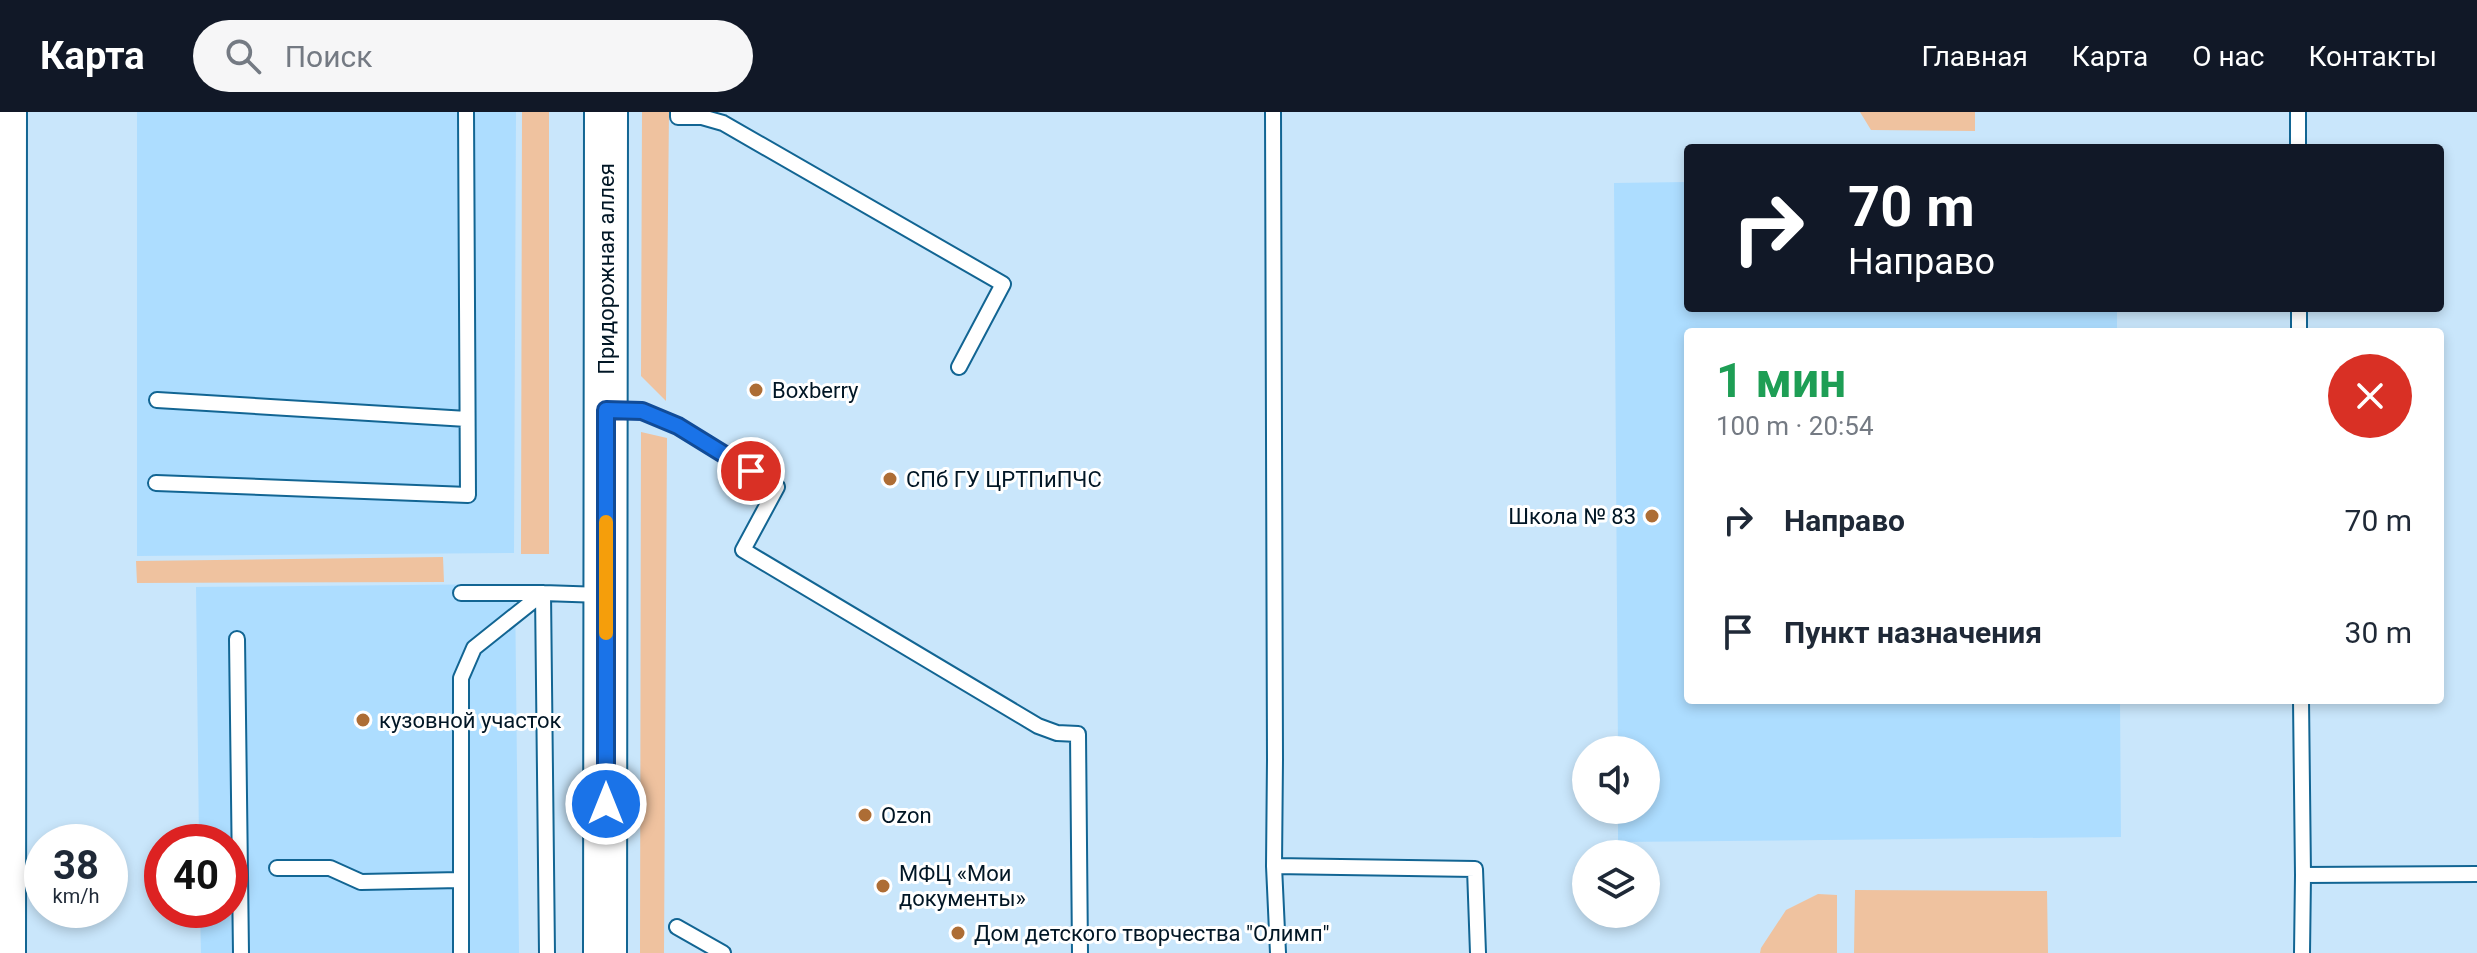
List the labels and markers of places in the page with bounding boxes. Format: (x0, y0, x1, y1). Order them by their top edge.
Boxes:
place label: Boxberry (772, 378, 859, 403)
marker: Boxberry (747, 381, 765, 399)
pin (717, 437, 785, 505)
place label: СПб ГУ ЦРТПиПЧС (906, 467, 1102, 492)
marker: СПб ГУ ЦРТПиПЧС (881, 470, 899, 488)
place label: Школа № 83 (1508, 504, 1636, 529)
marker: Школа № 83 (1643, 507, 1661, 525)
place label: кузовной участок (379, 708, 562, 733)
marker: кузовной участок (354, 711, 372, 729)
place label: Ozon (881, 803, 932, 828)
marker: Ozon (856, 806, 874, 824)
place label: МФЦ «Мои документы» (899, 861, 1026, 911)
marker: МФЦ «Мои документы» (874, 877, 892, 895)
place label: Дом детского творчества "Олимп" (974, 921, 1330, 946)
marker: Дом детского творчества "Олимп" (949, 924, 967, 942)

